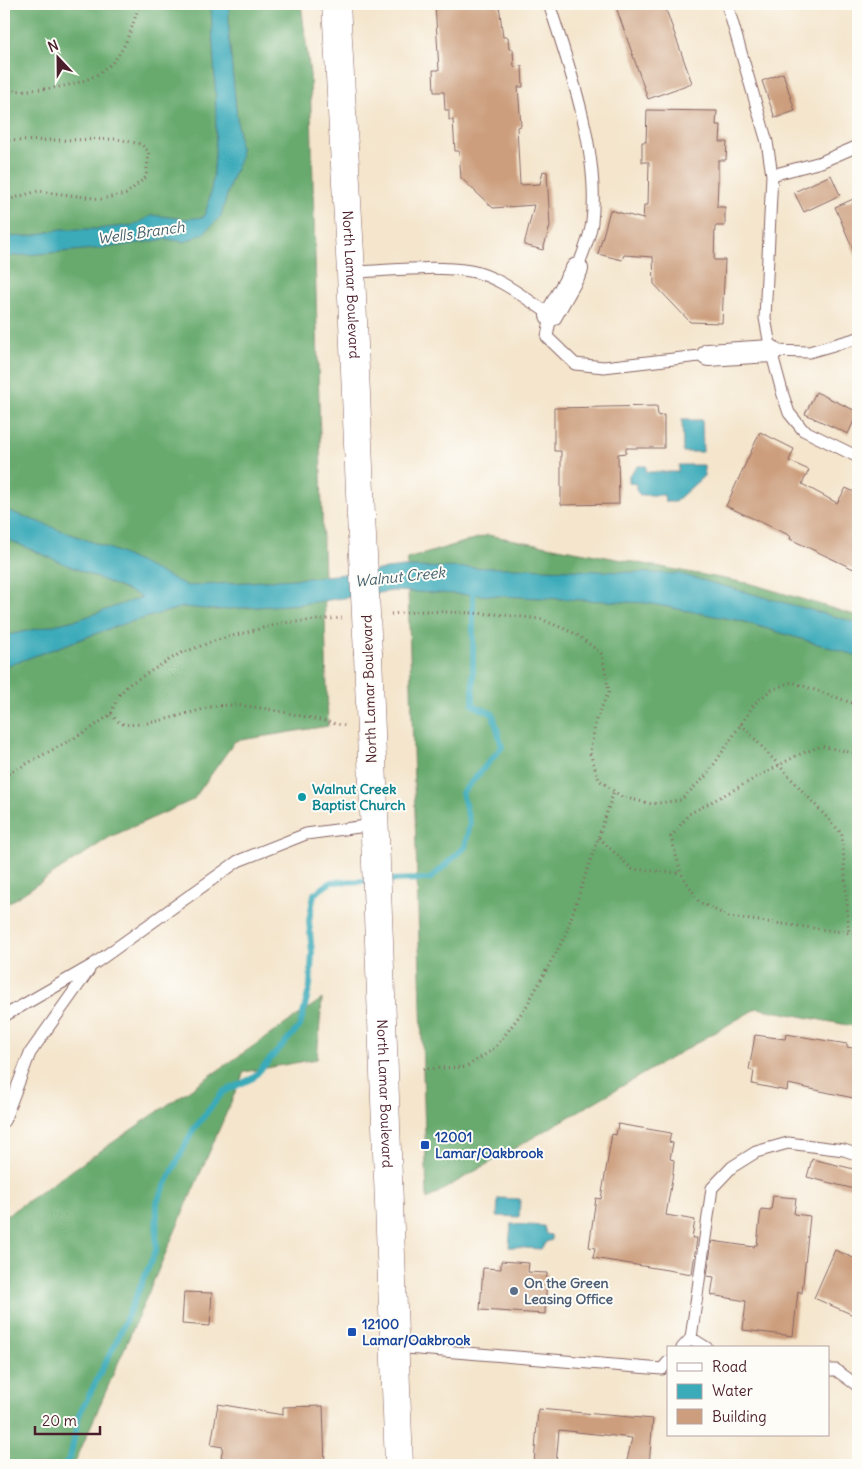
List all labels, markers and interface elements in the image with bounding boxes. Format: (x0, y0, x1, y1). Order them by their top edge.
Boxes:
north arrow (32, 32, 82, 82)
text: N (45, 36, 61, 56)
street label: North Lamar Boulevard (339, 210, 364, 359)
water label: Wells Branch (96, 217, 186, 248)
water label: Walnut Creek (354, 562, 447, 591)
street label: North Lamar Boulevard (357, 614, 381, 764)
place label: Walnut Creek Baptist Church (312, 780, 406, 814)
marker: Walnut Creek Baptist Church (296, 791, 308, 803)
street label: North Lamar Boulevard (373, 1019, 397, 1168)
place label: 12001 Lamar/Oakbrook (435, 1128, 543, 1162)
marker: 12001 Lamar/Oakbrook (419, 1139, 431, 1151)
place label: On the Green Leasing Office (524, 1274, 613, 1308)
marker: On the Green Leasing Office (508, 1285, 520, 1297)
place label: 12100 Lamar/Oakbrook (362, 1315, 470, 1349)
marker: 12100 Lamar/Oakbrook (346, 1326, 358, 1338)
legend (667, 1346, 830, 1436)
text: Road (712, 1357, 747, 1376)
text: Water (712, 1381, 753, 1400)
scale bar (35, 1404, 100, 1436)
text: Building (712, 1407, 767, 1426)
text: 20 m (42, 1411, 77, 1430)

